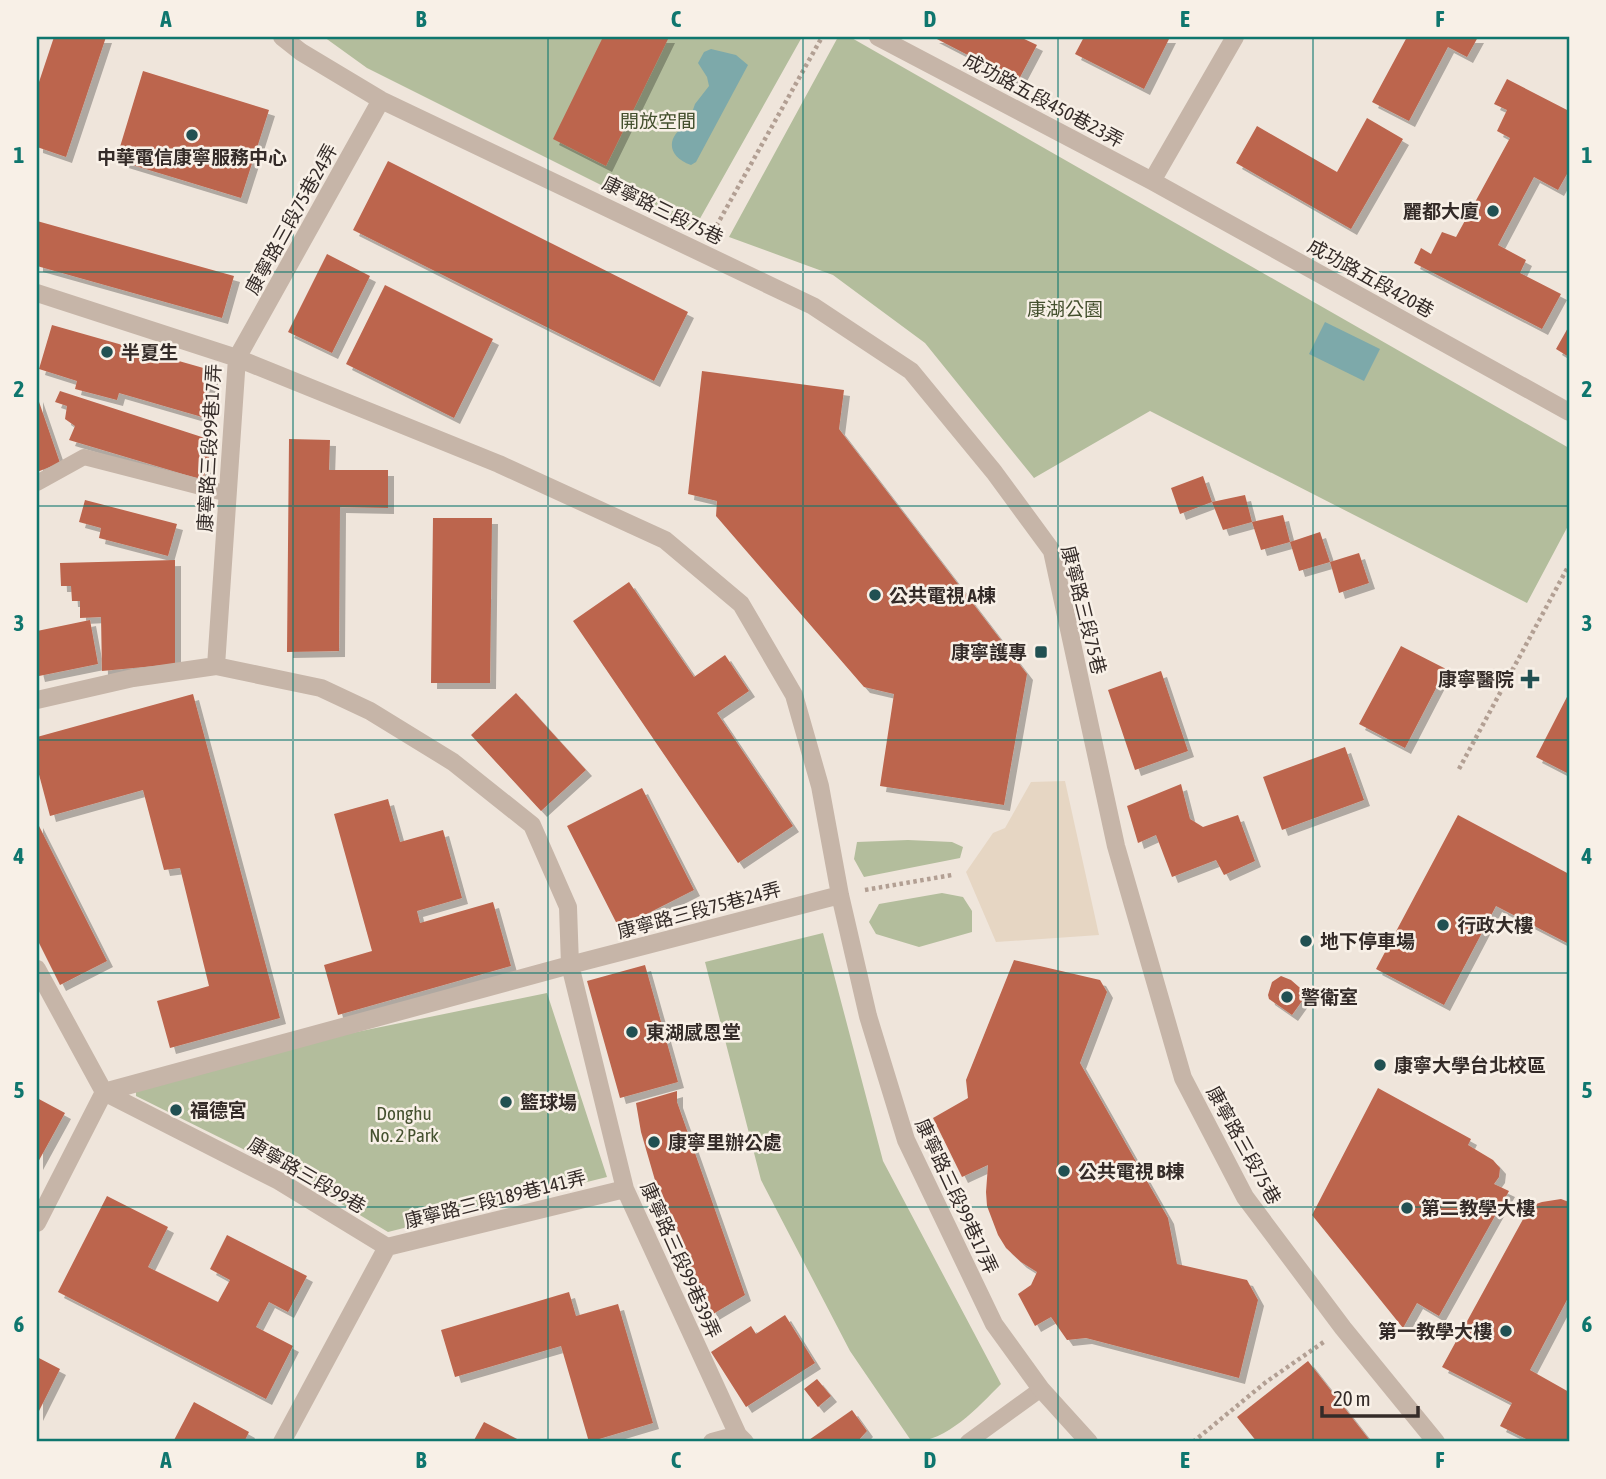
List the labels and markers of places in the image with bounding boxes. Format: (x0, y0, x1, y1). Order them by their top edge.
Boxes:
marker: 中華電信康寧服務中心 (184, 127, 200, 143)
place label: 中華電信康寧服務中心 (97, 146, 287, 168)
place label: 麗都大廈 (1403, 200, 1479, 222)
marker: 麗都大廈 (1485, 203, 1501, 219)
place label: 半夏生 (121, 341, 178, 363)
marker: 半夏生 (99, 344, 115, 360)
place label: 公共電視 A棟 (889, 584, 996, 606)
marker: 公共電視 A棟 (867, 587, 883, 603)
place label: 康寧護專 (951, 641, 1027, 663)
marker: 康寧護專 (1033, 644, 1049, 660)
place label: 康寧醫院 (1438, 668, 1514, 690)
marker: 康寧醫院 (1520, 669, 1540, 689)
place label: 行政大樓 (1457, 914, 1533, 936)
marker: 行政大樓 (1435, 917, 1451, 933)
place label: 地下停車場 (1320, 930, 1415, 952)
marker: 地下停車場 (1298, 933, 1314, 949)
place label: 警衛室 (1301, 986, 1358, 1008)
marker: 警衛室 (1279, 989, 1295, 1005)
place label: 東湖感恩堂 (646, 1021, 741, 1043)
marker: 東湖感恩堂 (624, 1024, 640, 1040)
place label: 康寧大學台北校區 (1394, 1054, 1546, 1076)
marker: 康寧大學台北校區 (1372, 1057, 1388, 1073)
place label: 籃球場 (520, 1091, 577, 1113)
marker: 籃球場 (498, 1094, 514, 1110)
place label: 福德宮 (190, 1099, 247, 1121)
marker: 福德宮 (168, 1102, 184, 1118)
place label: 康寧里辦公處 (668, 1131, 782, 1153)
marker: 康寧里辦公處 (646, 1134, 662, 1150)
place label: 公共電視 B棟 (1078, 1160, 1185, 1182)
marker: 公共電視 B棟 (1056, 1163, 1072, 1179)
place label: 第二教學大樓 (1421, 1197, 1535, 1219)
marker: 第二教學大樓 (1399, 1200, 1415, 1216)
place label: 第一教學大樓 (1378, 1320, 1492, 1342)
marker: 第一教學大樓 (1498, 1323, 1514, 1339)

